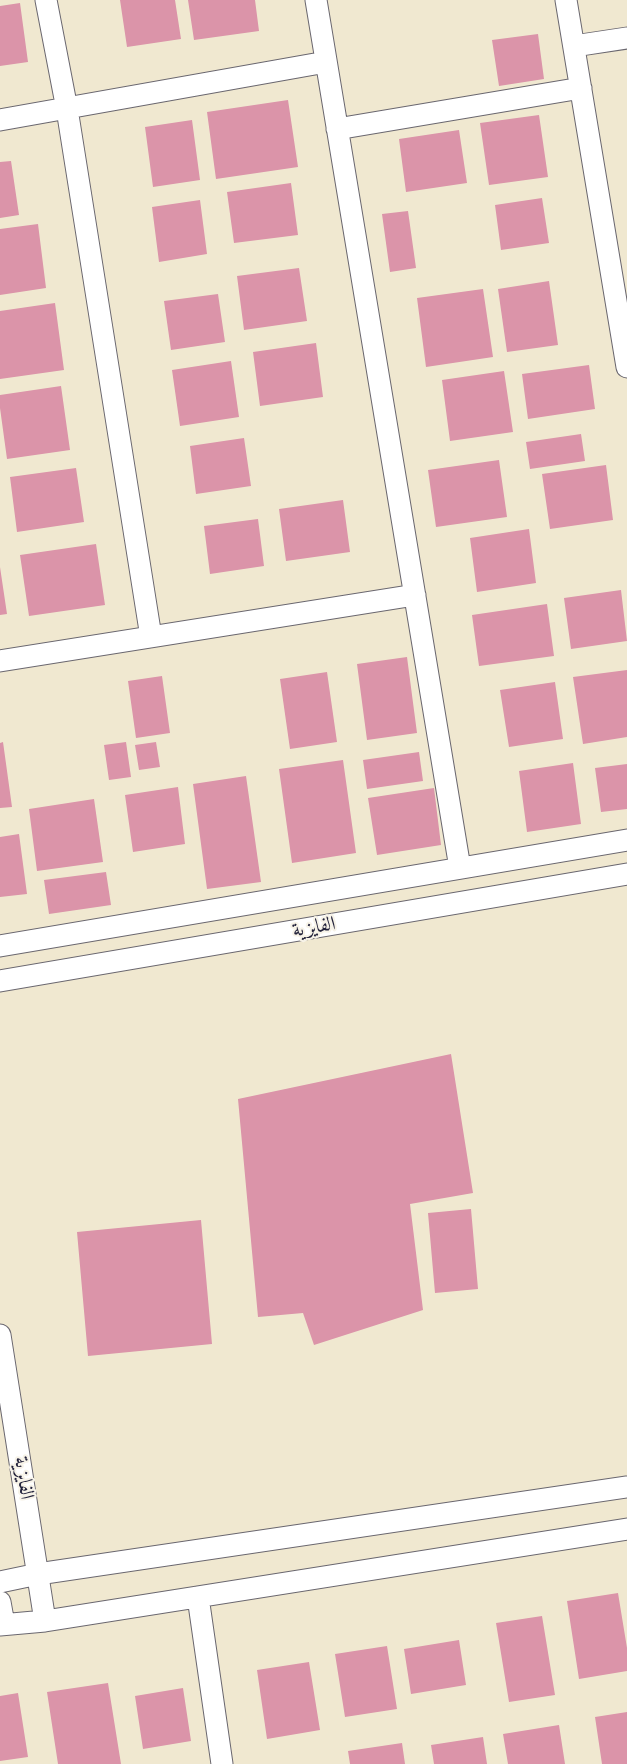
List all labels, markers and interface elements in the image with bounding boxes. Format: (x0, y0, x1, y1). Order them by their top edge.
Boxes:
street label: الفايزية (291, 912, 337, 944)
street label: الفايزية (8, 1455, 38, 1501)

